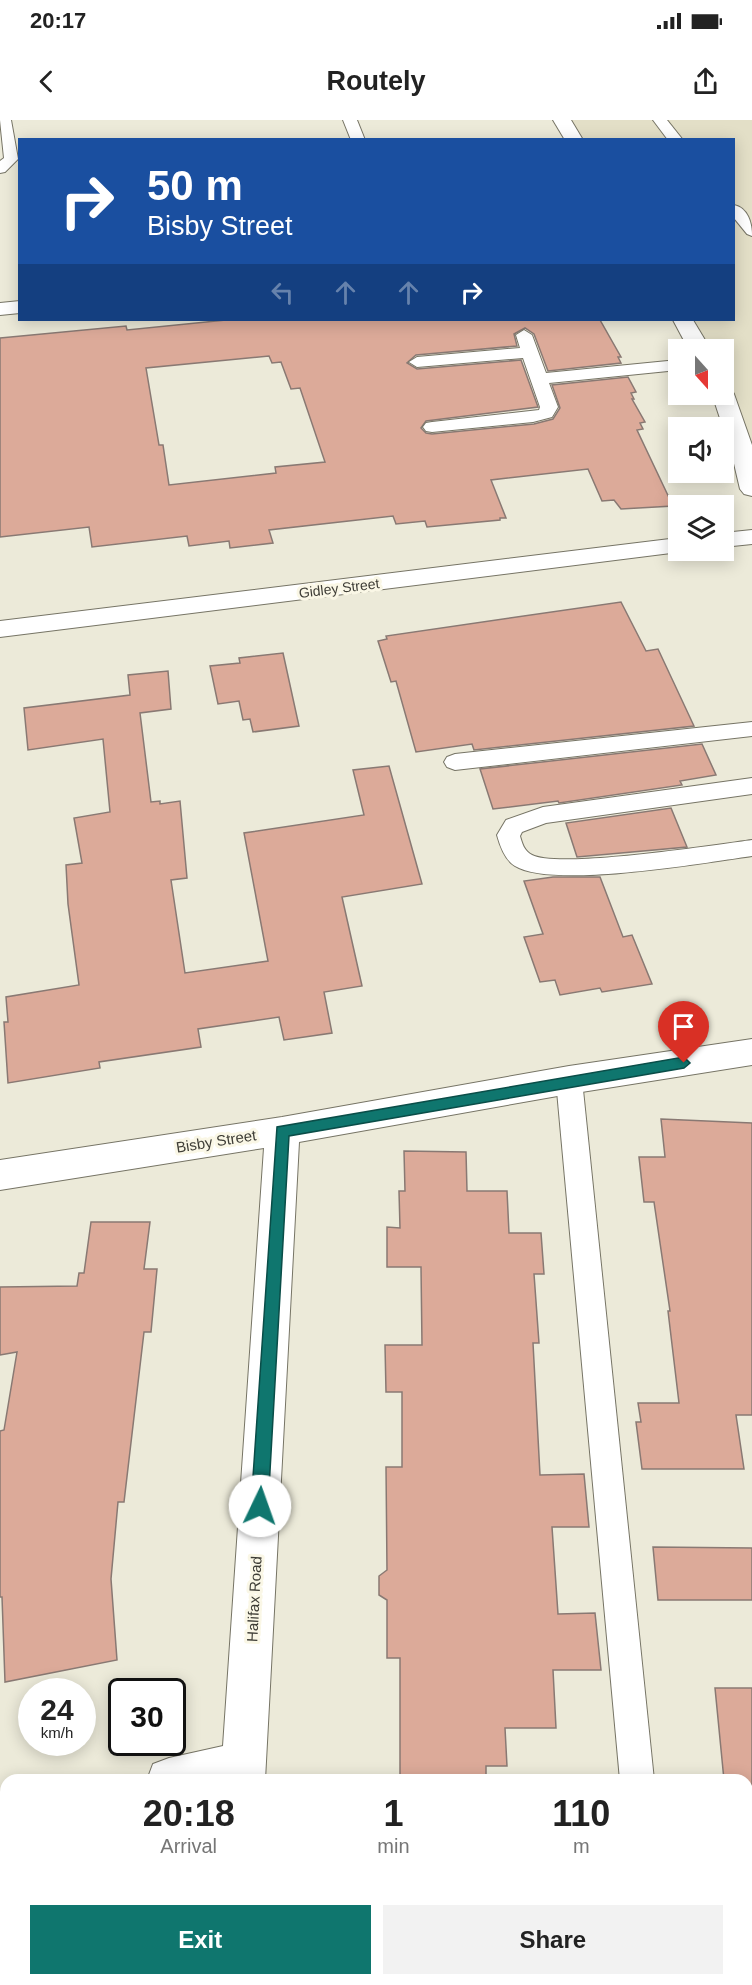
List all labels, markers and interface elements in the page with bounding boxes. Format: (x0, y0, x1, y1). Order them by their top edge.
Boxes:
text: 20:17 (30, 8, 86, 33)
icon: back (30, 65, 63, 98)
icon: share (689, 65, 722, 98)
text: Routely (326, 66, 426, 96)
icon: right (48, 162, 126, 240)
text: 50 m (147, 162, 243, 209)
text: Bisby Street (147, 211, 293, 241)
icon: left (266, 276, 299, 309)
icon: ahead (329, 276, 362, 309)
icon: ahead (392, 276, 425, 309)
icon: right (455, 276, 488, 309)
north arrow (668, 339, 734, 405)
map controls (668, 339, 734, 561)
button: sound (668, 417, 734, 483)
button: layers (668, 495, 734, 561)
street label: Gidley Street (298, 575, 380, 601)
pin (658, 1001, 709, 1063)
icon: arrive (667, 1010, 700, 1043)
street label: Bisby Street (175, 1126, 258, 1156)
position arrow (228, 1474, 292, 1538)
street label: Halifax Road (243, 1556, 265, 1642)
speed limit sign: 30 (108, 1678, 186, 1756)
text: 24 (40, 1693, 74, 1726)
text: km/h (41, 1724, 73, 1741)
text: 20:18 (143, 1793, 235, 1834)
text: 1 (383, 1793, 403, 1834)
text: 110 (552, 1793, 610, 1834)
text: Arrival (160, 1835, 217, 1857)
text: min (377, 1835, 410, 1857)
text: m (573, 1835, 590, 1857)
button: Exit (30, 1905, 371, 1974)
button: Share (383, 1905, 723, 1974)

